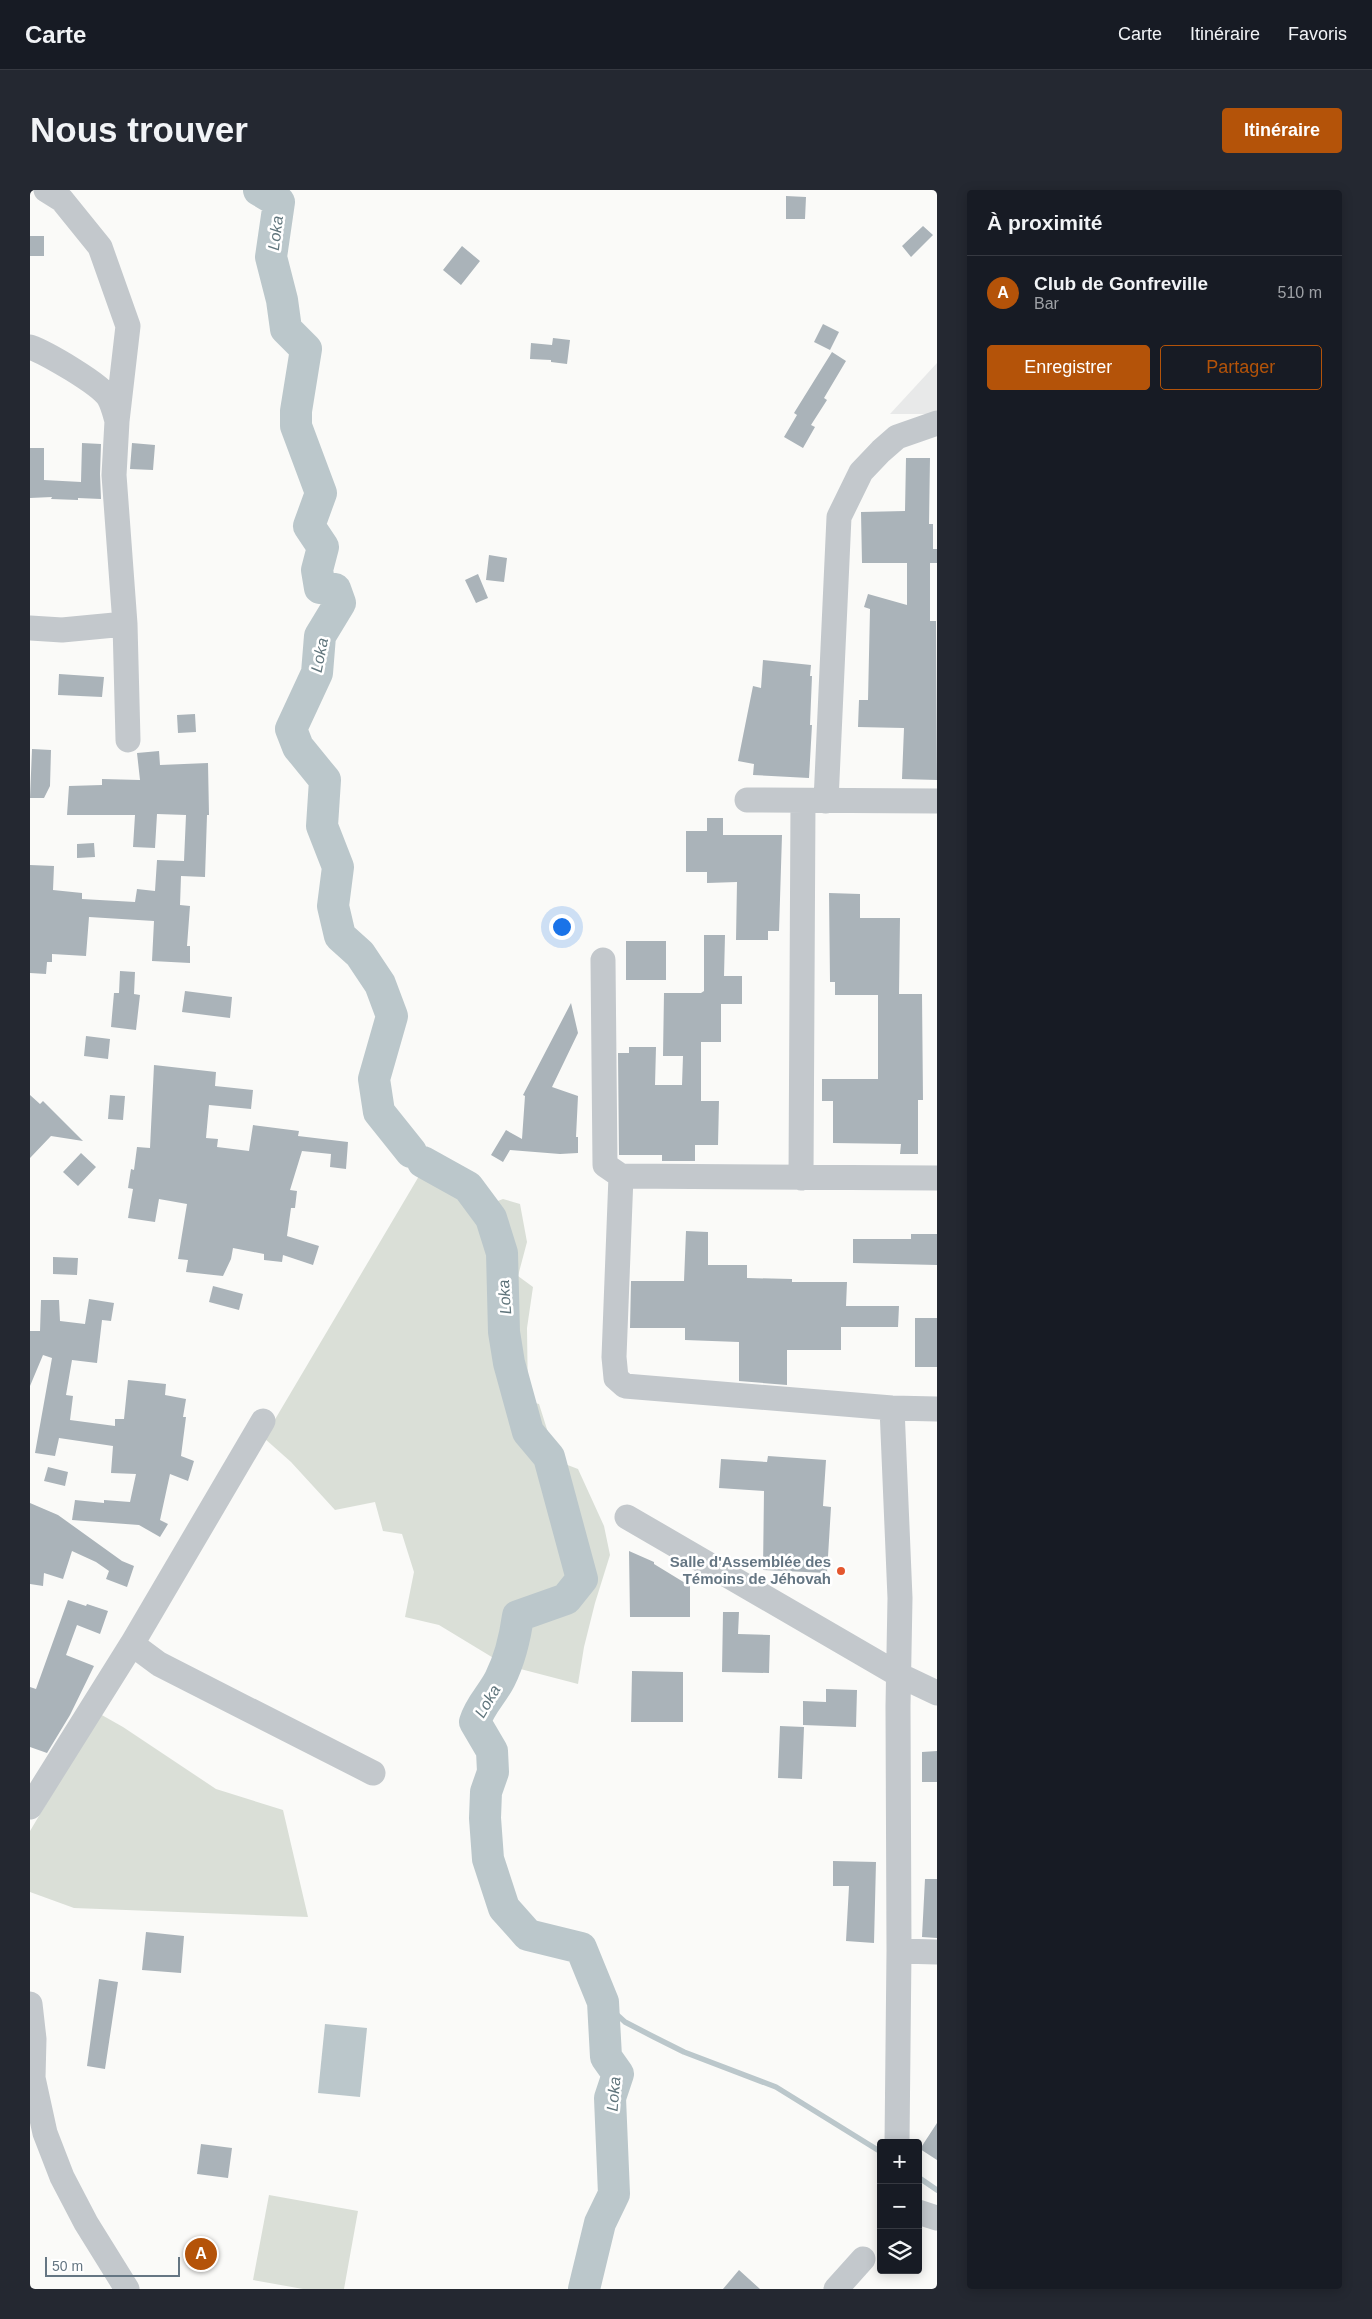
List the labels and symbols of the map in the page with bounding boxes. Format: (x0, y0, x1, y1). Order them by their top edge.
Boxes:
water label: Loka (265, 215, 286, 251)
water label: Loka (308, 636, 331, 674)
your location (549, 914, 575, 940)
water label: Loka (495, 1279, 514, 1315)
place label: Salle d'Assemblée des Témoins de Jéhovah (670, 1553, 831, 1587)
marker: Salle d'Assemblée des Témoins de Jéhovah (835, 1565, 847, 1577)
water label: Loka (471, 1682, 504, 1721)
water label: Loka (604, 2076, 623, 2112)
pin: A (185, 2235, 217, 2273)
scale bar (45, 2254, 180, 2277)

